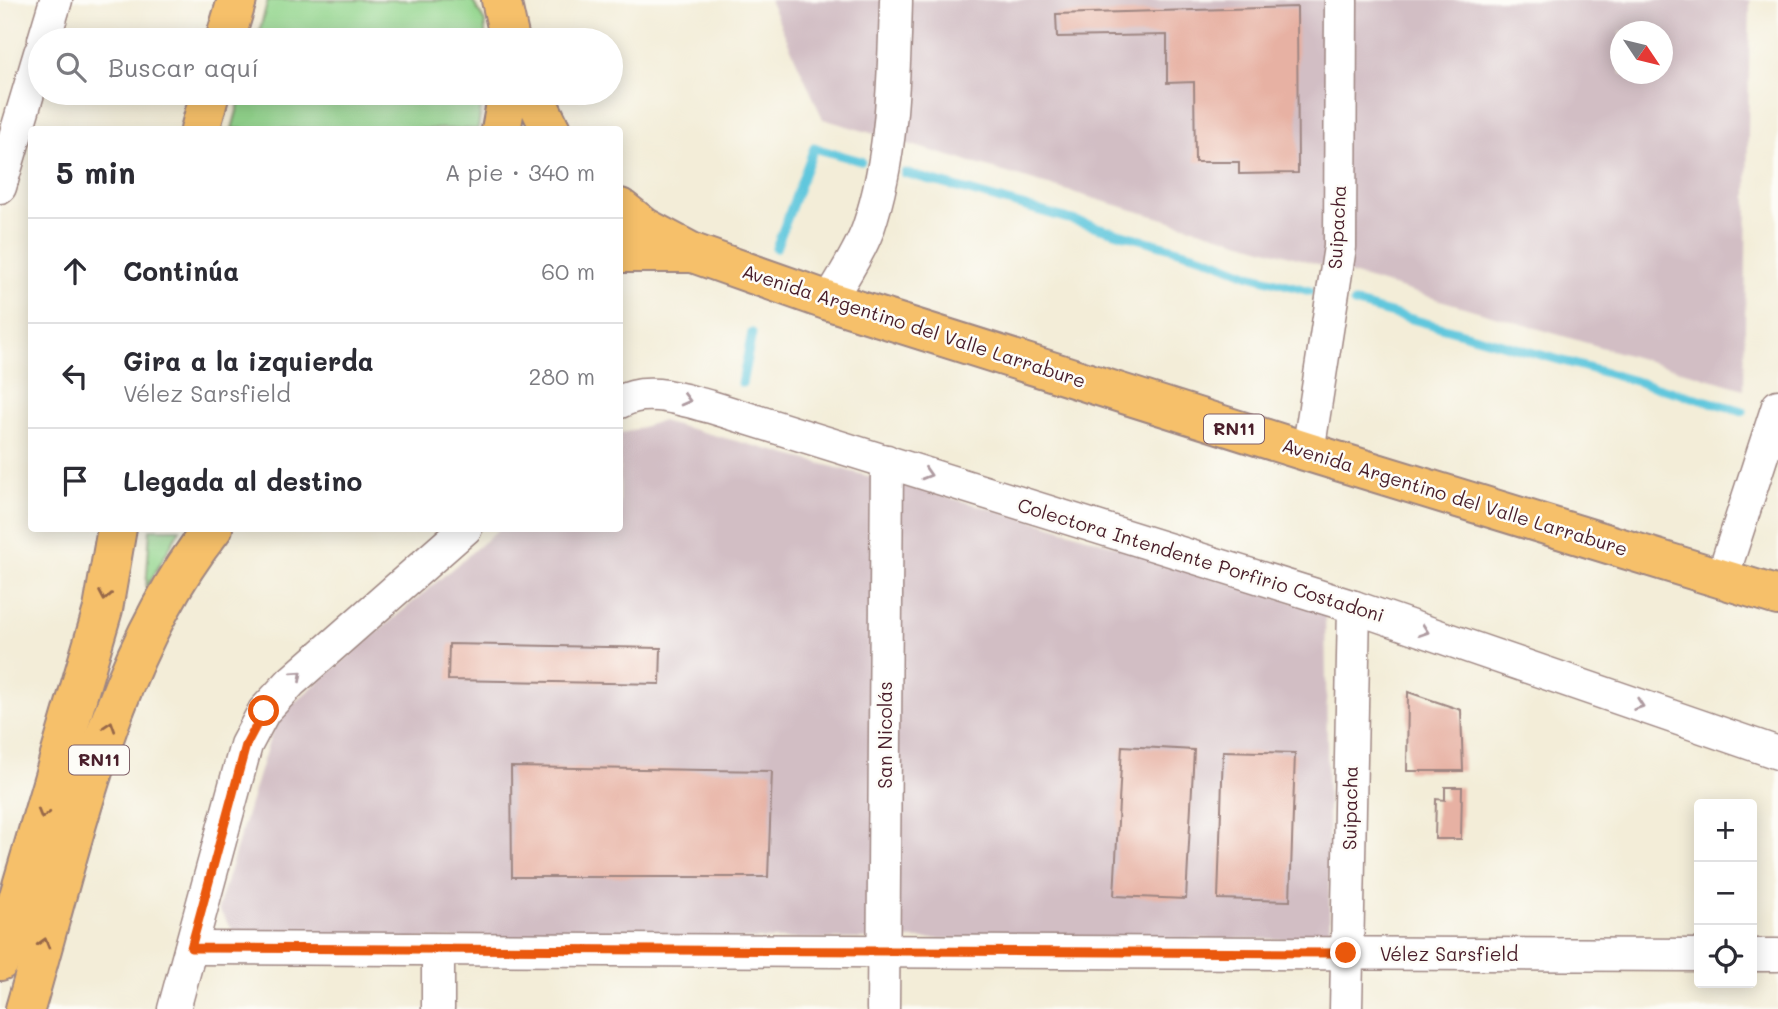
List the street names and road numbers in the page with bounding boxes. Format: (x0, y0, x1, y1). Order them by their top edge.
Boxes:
street label: Suipacha (1322, 184, 1351, 270)
street label: Avenida Argentino del Valle Larrabure (739, 258, 1089, 393)
road number: RN11 (1204, 414, 1264, 444)
street label: Avenida Argentino del Valle Larrabure (1279, 432, 1631, 561)
street label: Colectora Intendente Porfirio Costadoni (1015, 492, 1387, 627)
street label: San Nicolás (872, 681, 897, 789)
road number: RN11 (69, 746, 129, 774)
street label: Suipacha (1336, 766, 1363, 850)
street label: Vélez Sarsfield (1380, 941, 1518, 966)

